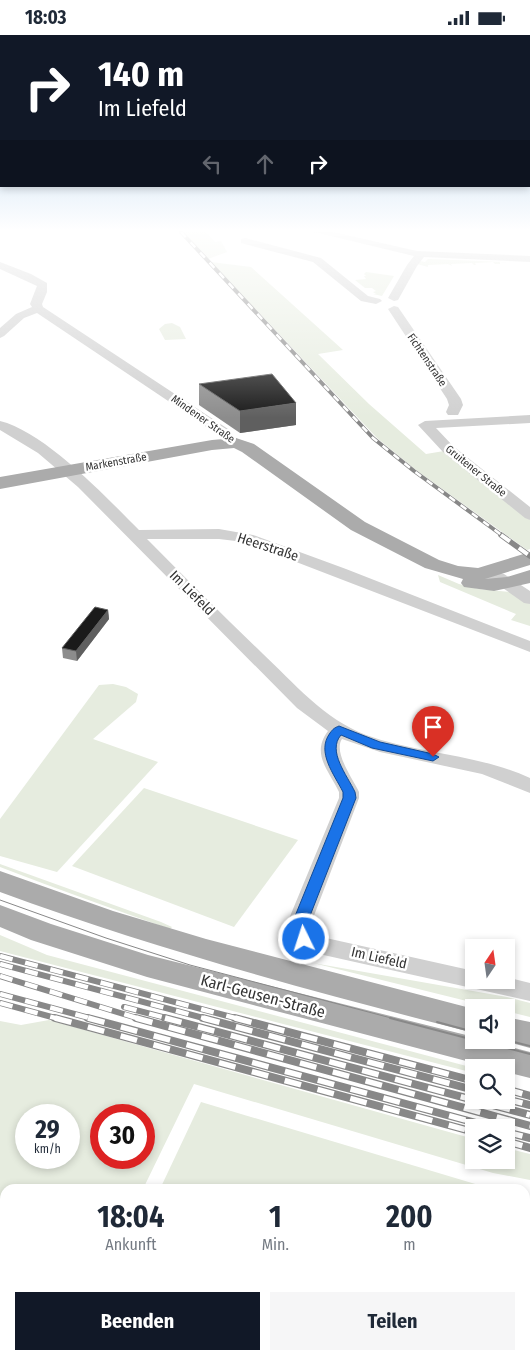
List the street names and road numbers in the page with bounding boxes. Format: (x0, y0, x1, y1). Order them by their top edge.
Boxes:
street label: Fichtenstraße (405, 331, 449, 389)
street label: Mindener Straße (169, 392, 237, 446)
street label: Gruitener Straße (443, 443, 509, 499)
street label: Markenstraße (84, 450, 148, 474)
street label: Heerstraße (235, 529, 301, 565)
street label: Im Liefeld (166, 567, 218, 619)
street label: Im Liefeld (350, 943, 408, 973)
street label: Karl-Geusen-Straße (199, 970, 327, 1022)

